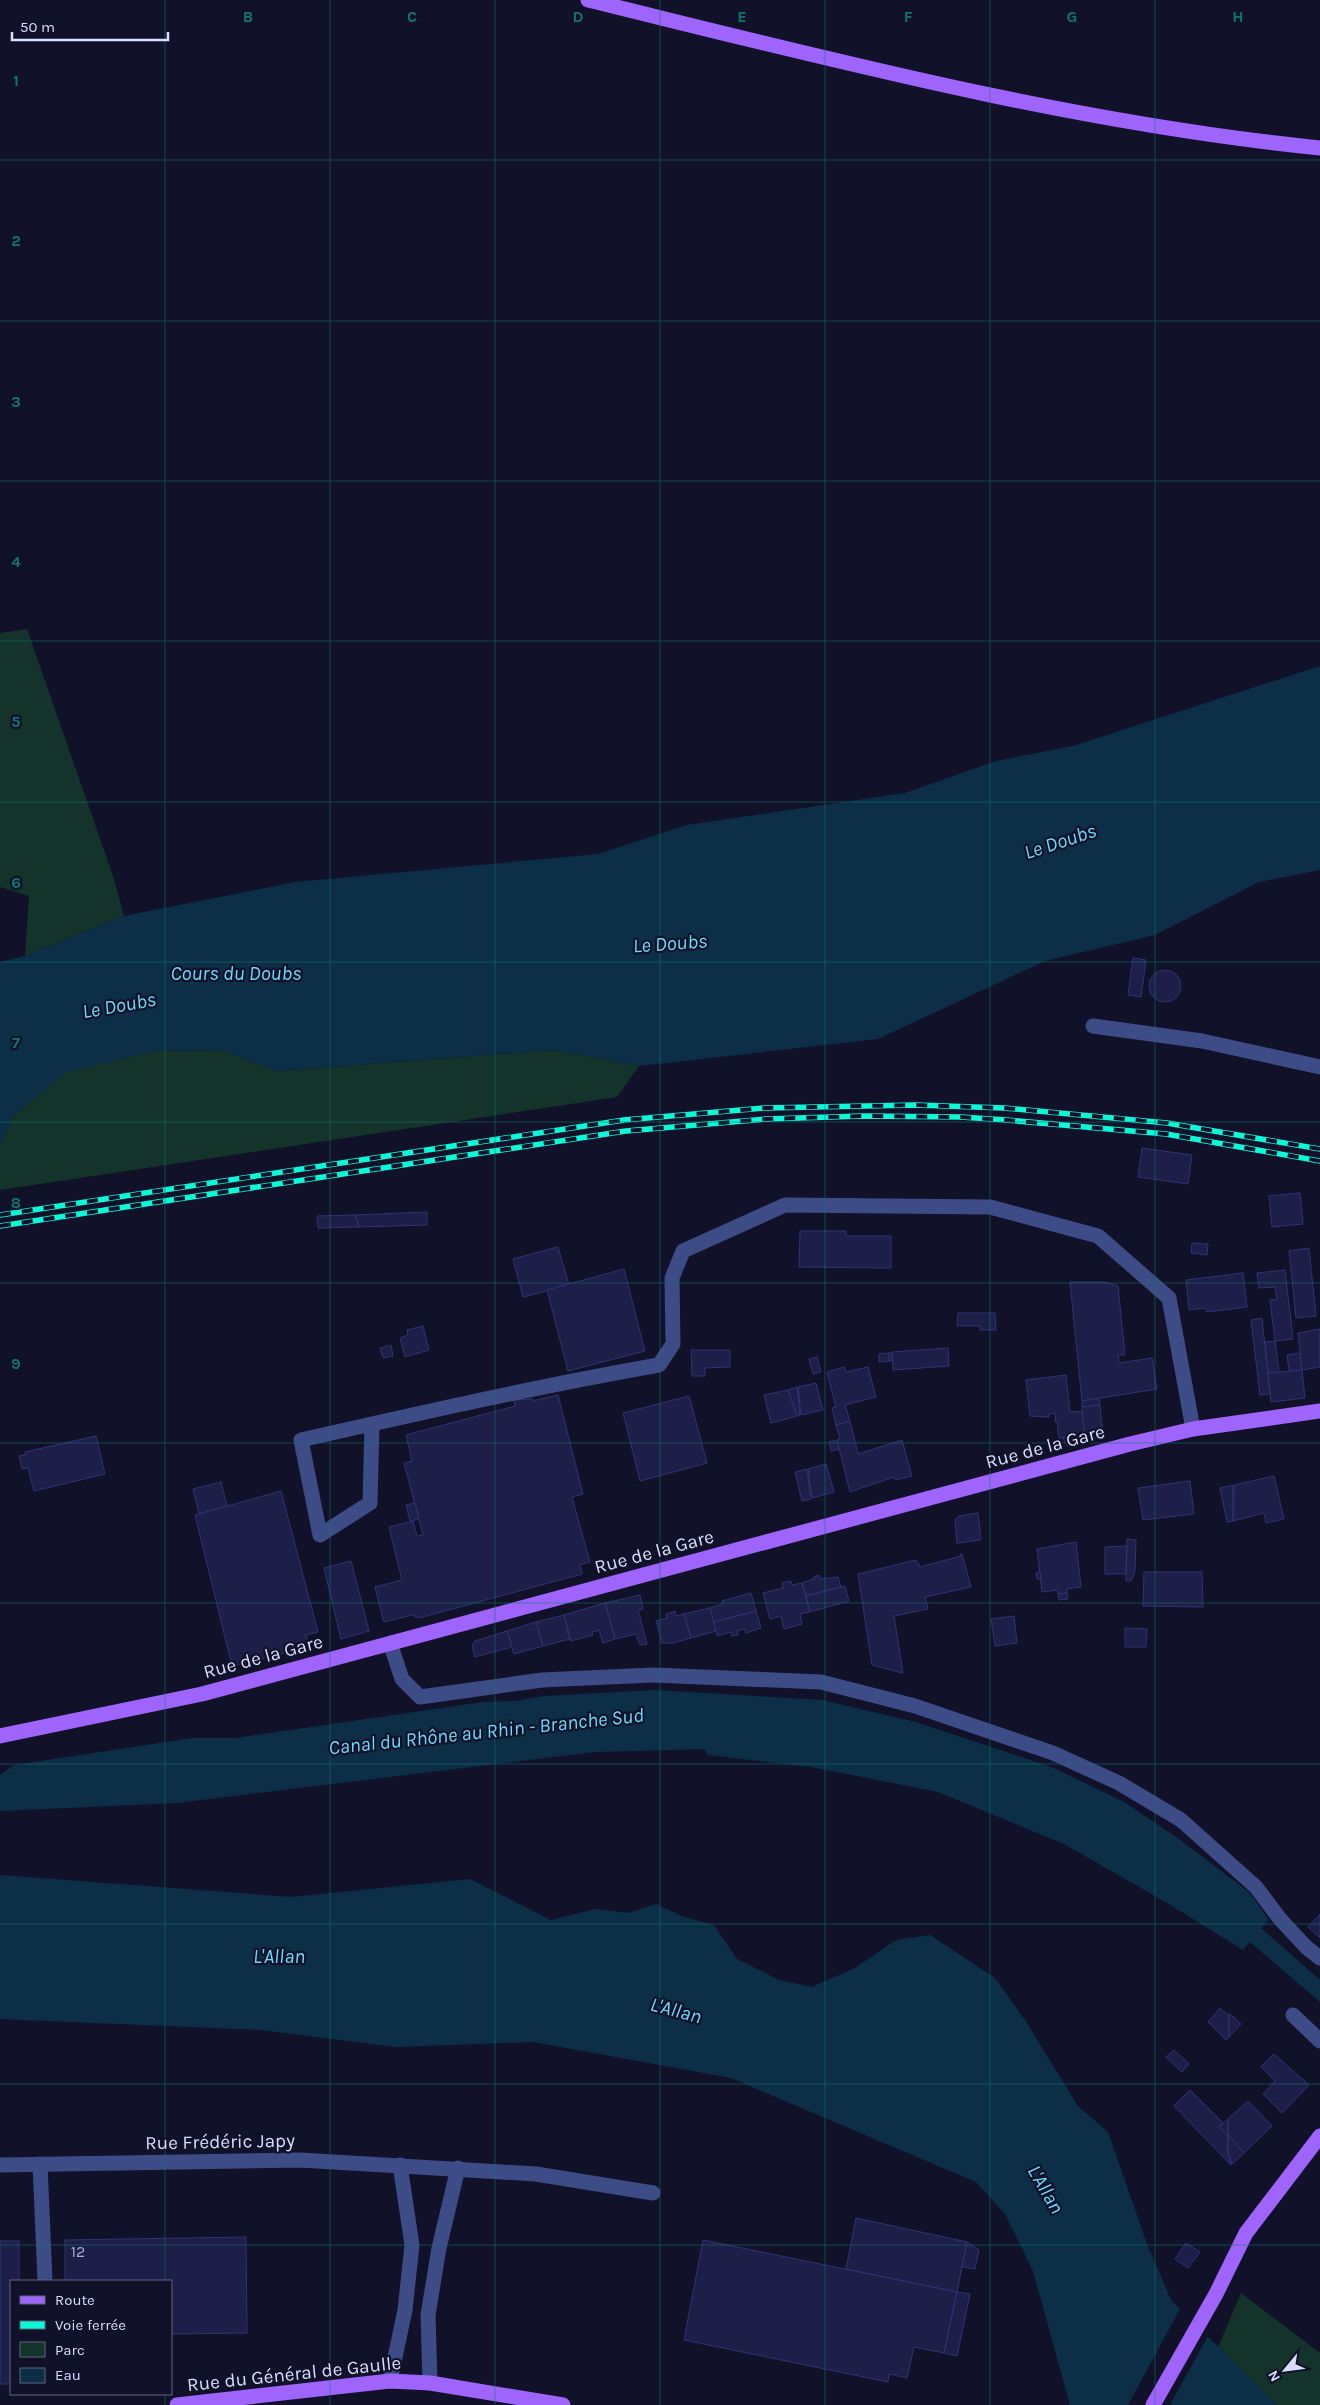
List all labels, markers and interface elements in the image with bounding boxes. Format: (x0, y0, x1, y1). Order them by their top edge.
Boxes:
text: B (243, 7, 253, 26)
text: C (407, 7, 417, 26)
text: D (573, 7, 584, 26)
text: E (737, 7, 747, 26)
text: F (904, 7, 913, 26)
text: G (1067, 7, 1077, 26)
text: H (1232, 7, 1244, 26)
scale bar (12, 10, 169, 42)
text: 50 m (20, 18, 55, 36)
text: 1 (13, 71, 19, 90)
text: 2 (11, 231, 21, 250)
text: 3 (11, 392, 21, 411)
text: 4 (11, 552, 21, 571)
text: 5 (11, 712, 21, 731)
water label: Le Doubs (1021, 819, 1099, 864)
text: 6 (11, 873, 21, 892)
water label: Le Doubs (632, 929, 708, 958)
water label: Cours du Doubs (171, 962, 301, 985)
water label: Le Doubs (80, 988, 158, 1023)
text: 7 (12, 1033, 20, 1052)
text: 8 (11, 1193, 21, 1212)
text: 9 (11, 1354, 21, 1373)
street label: Rue de la Gare (983, 1420, 1107, 1473)
street label: Rue de la Gare (592, 1525, 716, 1578)
street label: Rue de la Gare (201, 1630, 325, 1683)
water label: Canal du Rhône au Rhin - Branche Sud (327, 1703, 645, 1759)
water label: L'Allan (253, 1945, 305, 1968)
water label: L'Allan (648, 1993, 704, 2028)
street label: Rue Frédéric Japy (145, 2130, 295, 2154)
water label: L'Allan (1023, 2161, 1069, 2218)
house number: 12 (71, 2242, 85, 2261)
legend (10, 2280, 172, 2395)
text: Route (55, 2291, 95, 2309)
text: Voie ferrée (55, 2316, 126, 2334)
text: Parc (55, 2341, 85, 2359)
north arrow (1260, 2345, 1310, 2395)
street label: Rue du Général de Gaulle (186, 2352, 402, 2396)
text: Eau (55, 2366, 81, 2384)
text: N (1264, 2368, 1284, 2385)

